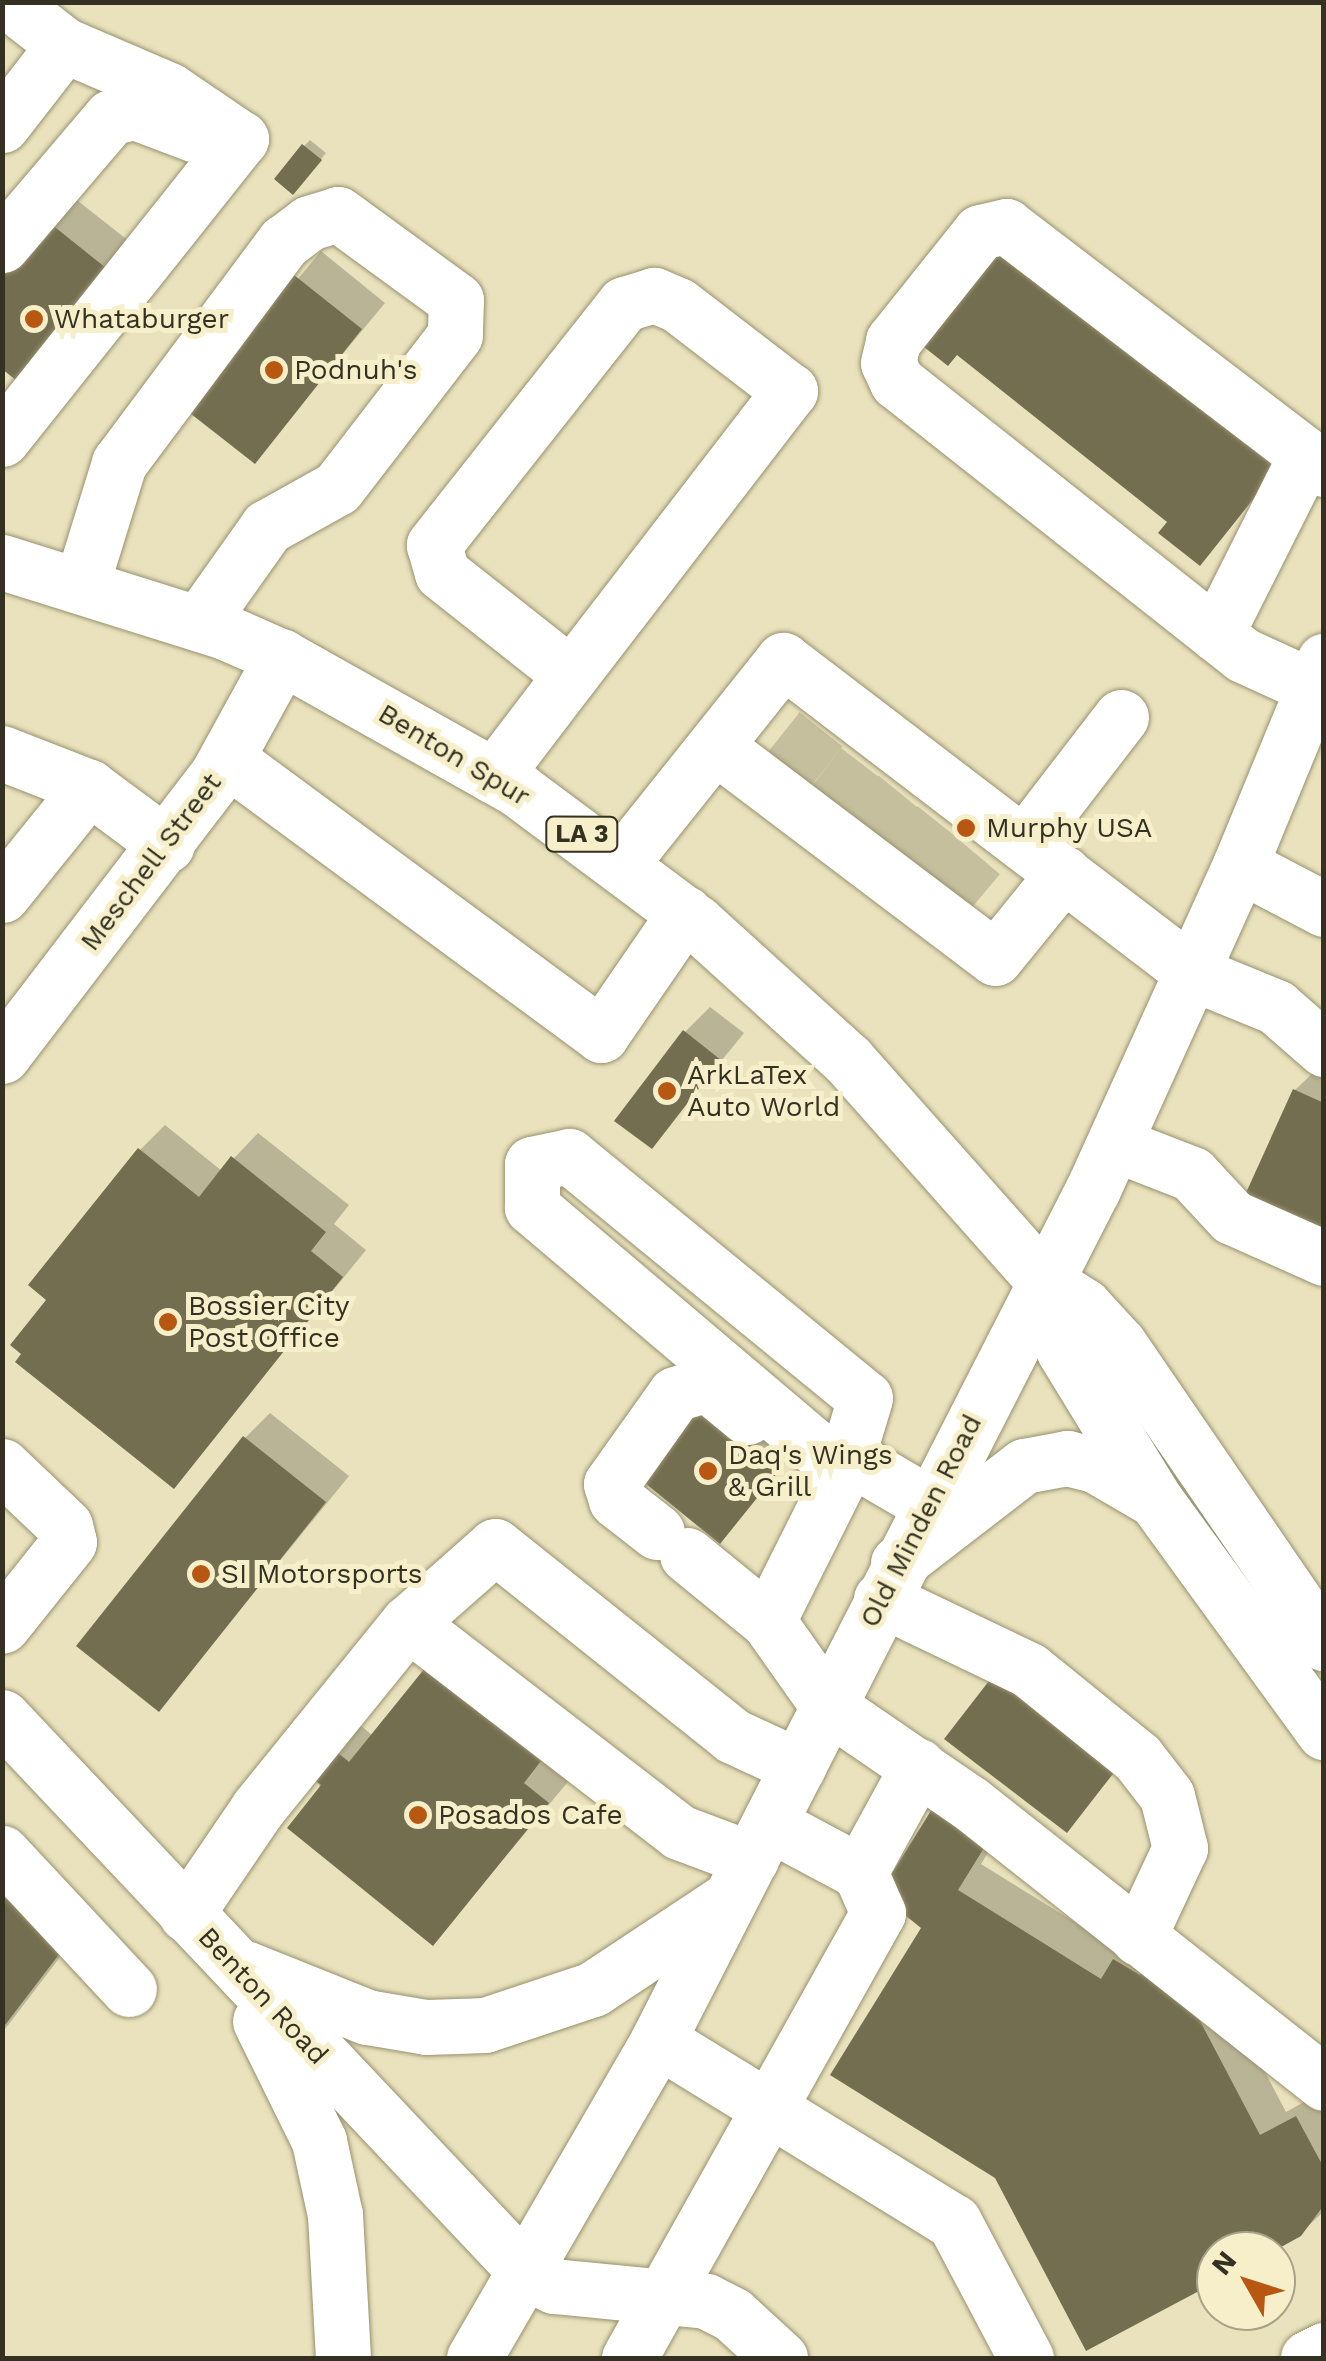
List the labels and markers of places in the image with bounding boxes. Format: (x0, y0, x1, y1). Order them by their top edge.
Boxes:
place label: Whataburger (54, 302, 229, 336)
marker: Whataburger (23, 308, 45, 330)
place label: Podnuh's (294, 353, 417, 387)
marker: Podnuh's (263, 359, 285, 381)
place label: Murphy USA (986, 811, 1153, 845)
marker: Murphy USA (955, 817, 977, 839)
place label: ArkLaTex Auto World (687, 1058, 841, 1124)
marker: ArkLaTex Auto World (656, 1080, 678, 1102)
place label: Bossier City Post Office (188, 1289, 350, 1355)
marker: Bossier City Post Office (157, 1311, 179, 1333)
place label: Daq's Wings & Grill (728, 1438, 893, 1504)
marker: Daq's Wings & Grill (697, 1460, 719, 1482)
place label: SI Motorsports (221, 1557, 423, 1591)
marker: SI Motorsports (190, 1563, 212, 1585)
place label: Posados Cafe (438, 1798, 623, 1832)
marker: Posados Cafe (407, 1804, 429, 1826)

